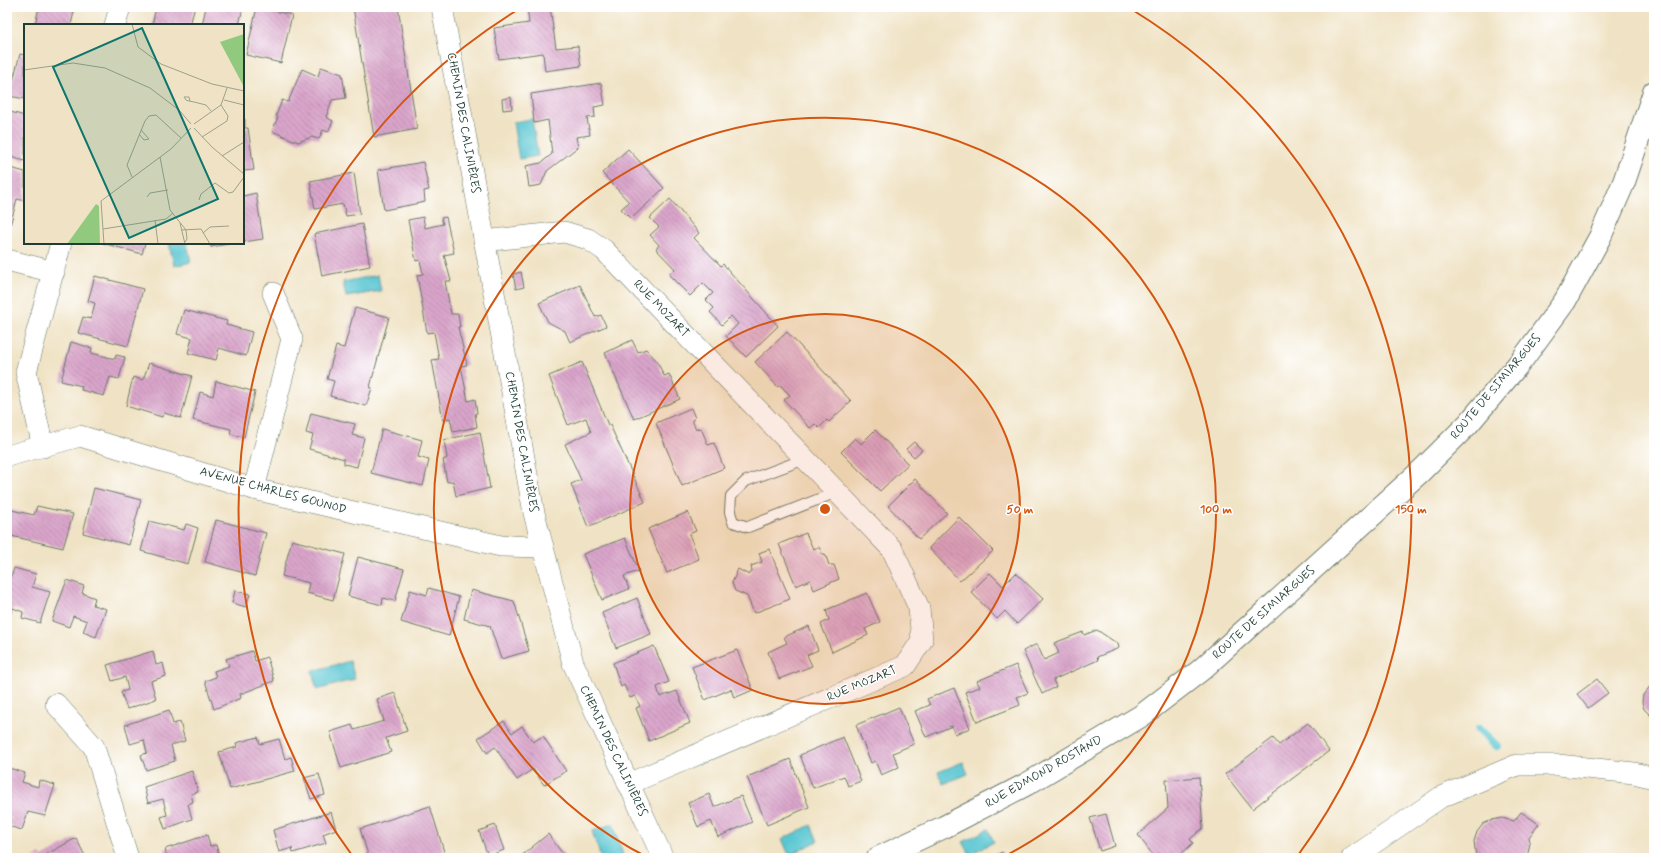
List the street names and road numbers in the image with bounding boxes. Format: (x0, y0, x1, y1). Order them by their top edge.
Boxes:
street label: CHEMIN DES CALINIÈRES (443, 51, 483, 195)
street label: RUE MOZART (629, 277, 693, 341)
street label: ROUTE DE SIMIARGUES (1447, 331, 1545, 443)
street label: CHEMIN DES CALINIÈRES (501, 370, 541, 514)
street label: AVENUE CHARLES GOUNOD (198, 464, 348, 518)
street label: ROUTE DE SIMIARGUES (1209, 563, 1319, 663)
street label: RUE MOZART (825, 662, 899, 706)
street label: CHEMIN DES CALINIÈRES (576, 683, 650, 819)
street label: RUE EDMOND ROSTAND (983, 732, 1105, 812)

